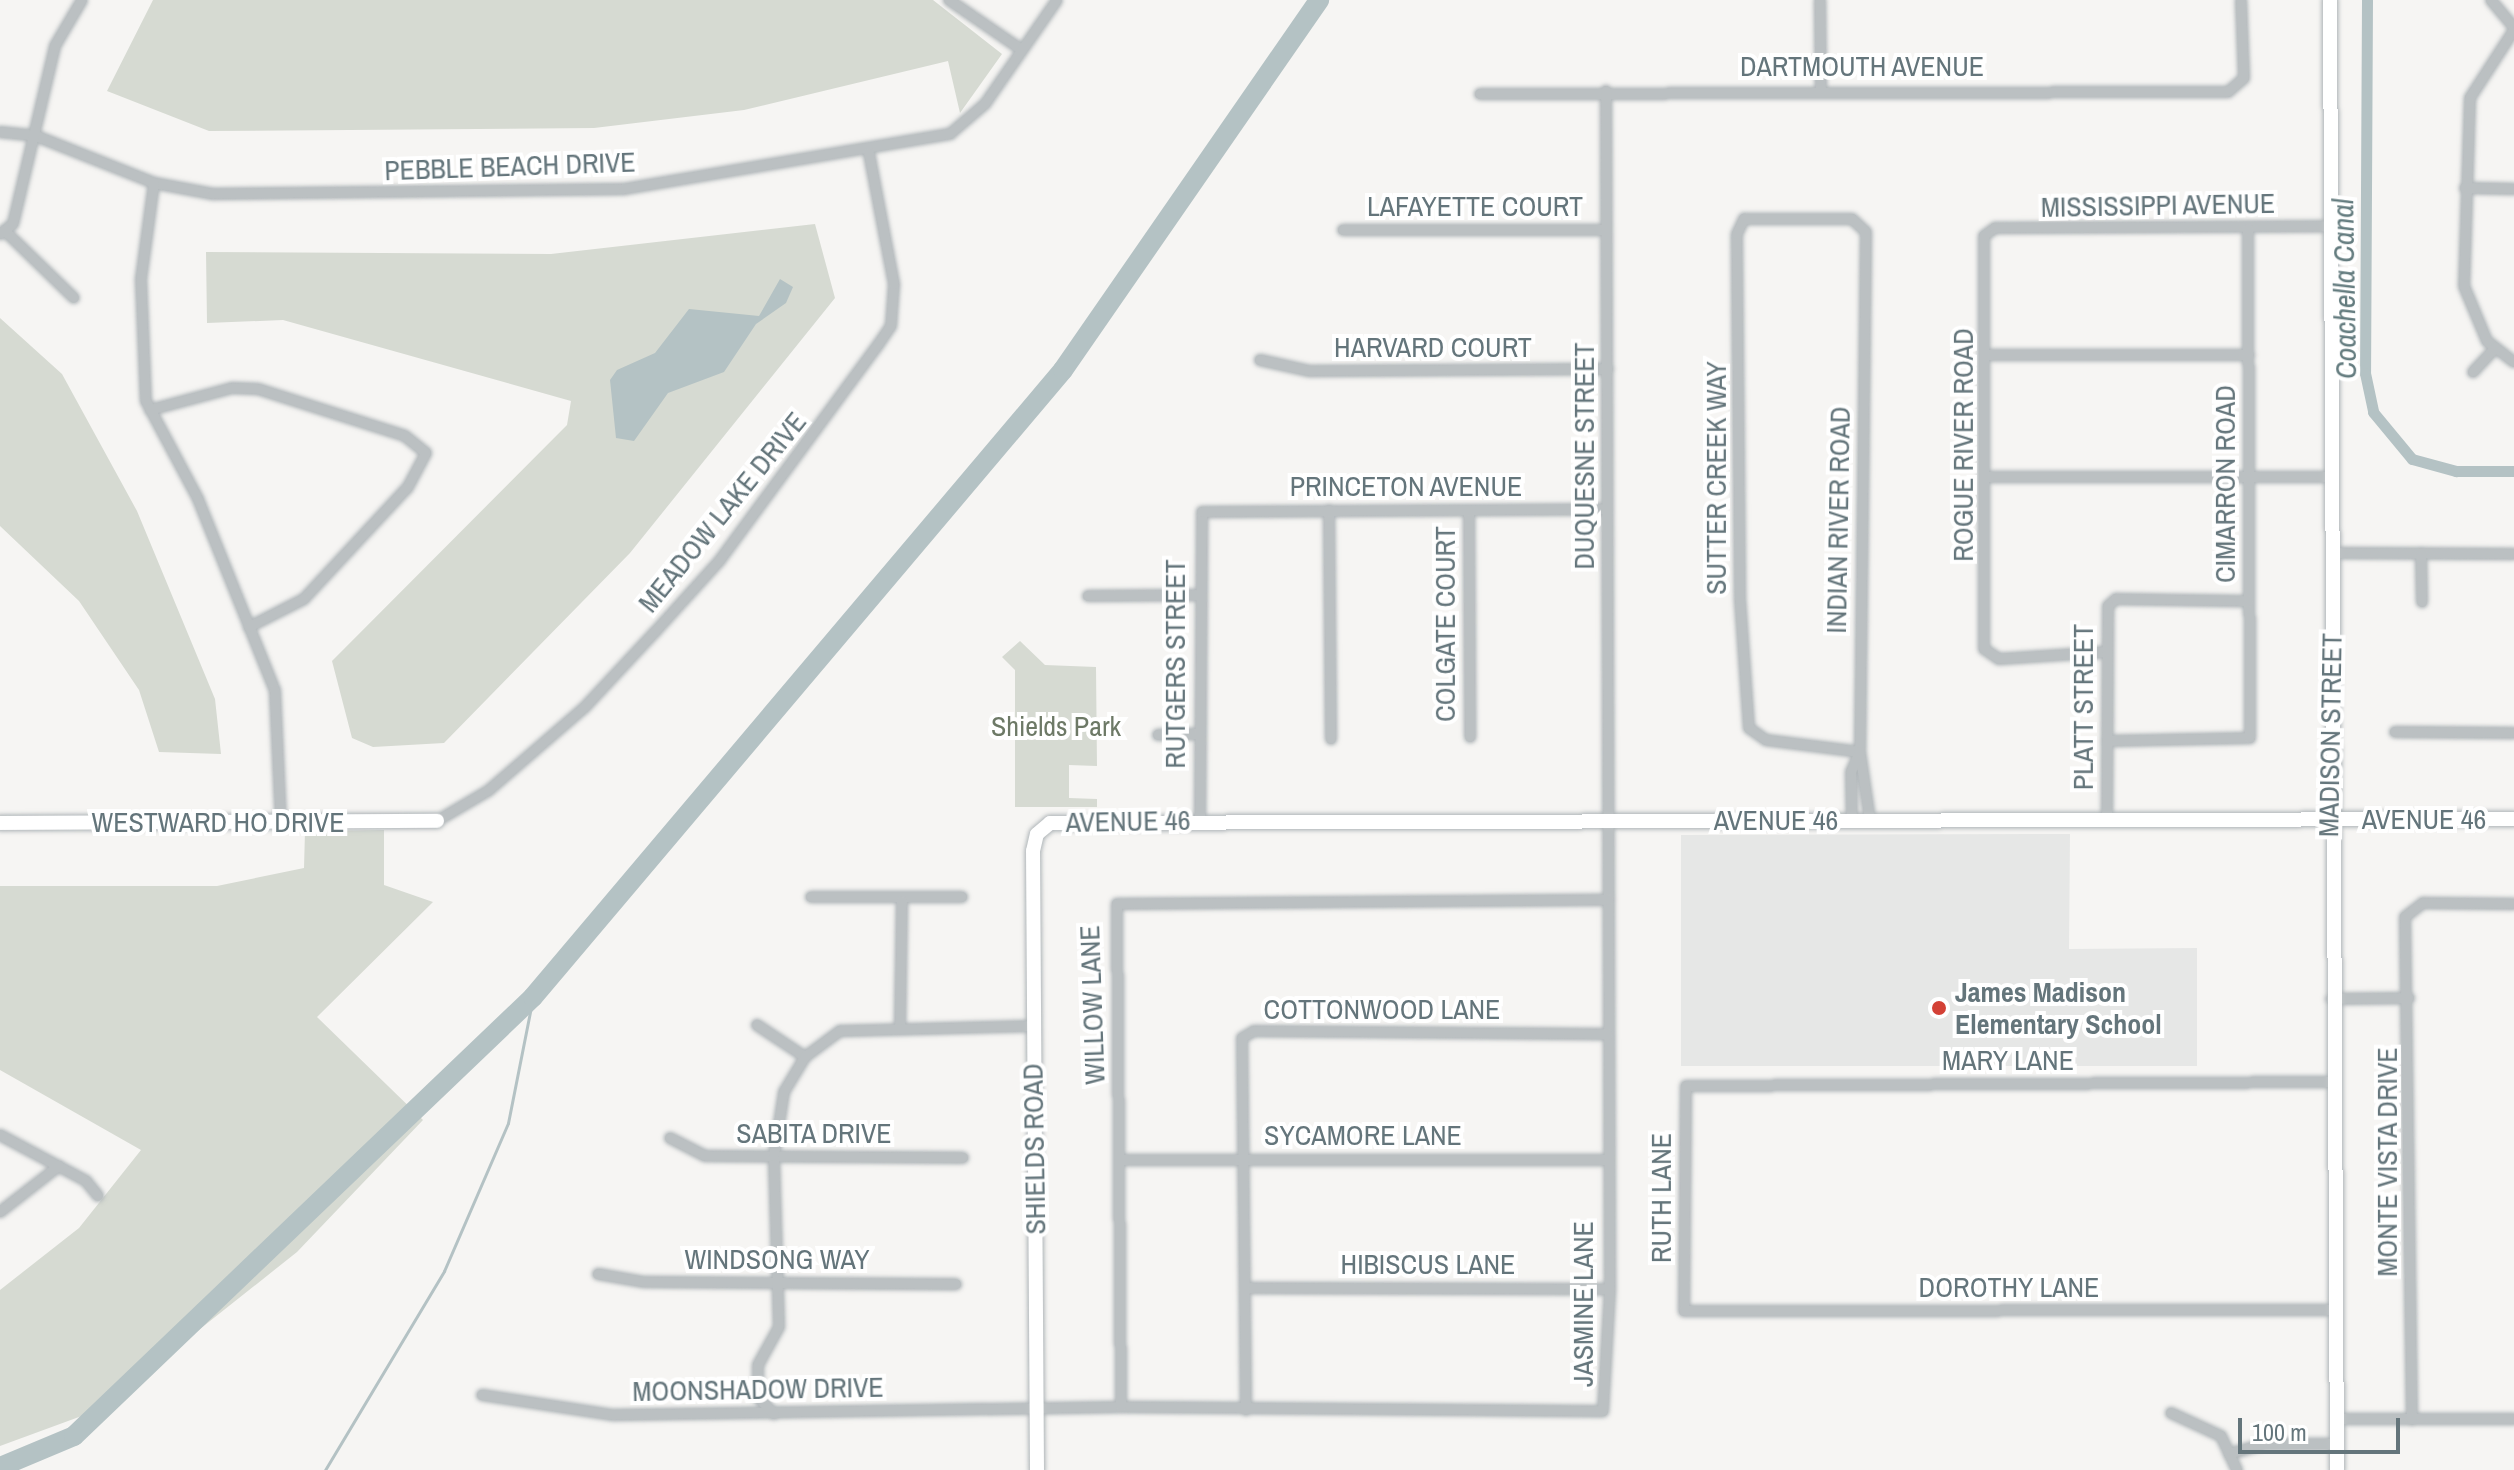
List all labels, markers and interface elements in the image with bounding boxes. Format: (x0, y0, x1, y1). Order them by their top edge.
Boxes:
street label: DARTMOUTH AVENUE (1739, 49, 1985, 83)
street label: PEBBLE BEACH DRIVE (384, 145, 636, 187)
street label: MISSISSIPPI AVENUE (2040, 186, 2276, 224)
street label: LAFAYETTE COURT (1367, 189, 1583, 223)
water label: Coachella Canal (2324, 198, 2364, 380)
street label: ROGUE RIVER ROAD (1946, 328, 1980, 562)
street label: HARVARD COURT (1334, 330, 1532, 364)
street label: DUQUESNE STREET (1567, 342, 1601, 570)
street label: SUTTER CREEK WAY (1699, 361, 1733, 595)
street label: CIMARRON ROAD (2208, 385, 2242, 583)
street label: MEADOW LAKE DRIVE (631, 405, 813, 619)
street label: INDIAN RIVER ROAD (1819, 406, 1857, 634)
street label: PRINCETON AVENUE (1289, 469, 1523, 503)
street label: COLGATE COURT (1428, 526, 1462, 722)
street label: RUTGERS STREET (1158, 559, 1192, 769)
street label: PLATT STREET (2066, 624, 2100, 790)
street label: MADISON STREET (2311, 633, 2349, 837)
park label: Shields Park (991, 709, 1121, 743)
street label: AVENUE 46 (2362, 802, 2486, 836)
street label: AVENUE 46 (1065, 803, 1191, 839)
street label: AVENUE 46 (1714, 803, 1838, 837)
street label: WESTWARD HO DRIVE (91, 805, 345, 839)
street label: WILLOW LANE (1072, 925, 1112, 1085)
place label: James Madison Elementary School (1955, 975, 2162, 1041)
street label: COTTONWOOD LANE (1264, 992, 1500, 1026)
marker: James Madison Elementary School (1930, 999, 1948, 1017)
street label: MARY LANE (1942, 1043, 2074, 1077)
street label: MONTE VISTA DRIVE (2370, 1047, 2404, 1277)
street label: SHIELDS ROAD (1016, 1063, 1052, 1235)
street label: SABITA DRIVE (736, 1116, 892, 1150)
street label: SYCAMORE LANE (1264, 1118, 1462, 1152)
street label: RUTH LANE (1644, 1133, 1678, 1263)
street label: JASMINE LANE (1566, 1221, 1600, 1387)
street label: WINDSONG WAY (685, 1242, 869, 1276)
street label: HIBISCUS LANE (1341, 1247, 1515, 1281)
street label: DOROTHY LANE (1918, 1270, 2100, 1304)
street label: MOONSHADOW DRIVE (632, 1370, 884, 1408)
scale bar (2242, 1402, 2404, 1452)
text: 100 m (2252, 1416, 2307, 1448)

